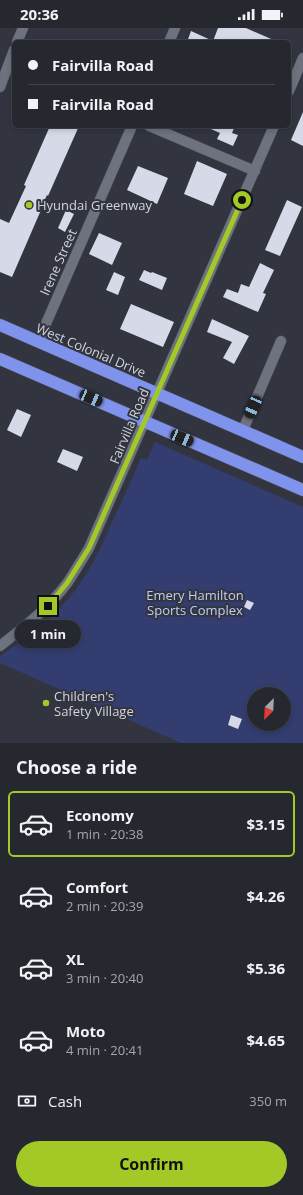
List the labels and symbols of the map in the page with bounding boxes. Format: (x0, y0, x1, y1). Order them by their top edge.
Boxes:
route start (233, 191, 251, 209)
place label: Hyundai Greenway (37, 196, 153, 214)
marker: Hyundai Greenway (24, 200, 34, 210)
street label: Irene Street (35, 225, 81, 298)
street label: West Colonial Drive (33, 319, 149, 381)
street label: Fairvilla Road (105, 385, 153, 467)
car (78, 388, 104, 408)
car (243, 394, 263, 420)
car (169, 428, 195, 448)
park label: Emery Hamilton Sports Complex (146, 586, 244, 619)
route end (39, 597, 57, 615)
callout: 1 min (15, 620, 81, 648)
place label: Children's Safety Village (54, 687, 134, 720)
north arrow (247, 687, 291, 731)
marker: Children's Safety Village (41, 698, 51, 708)

